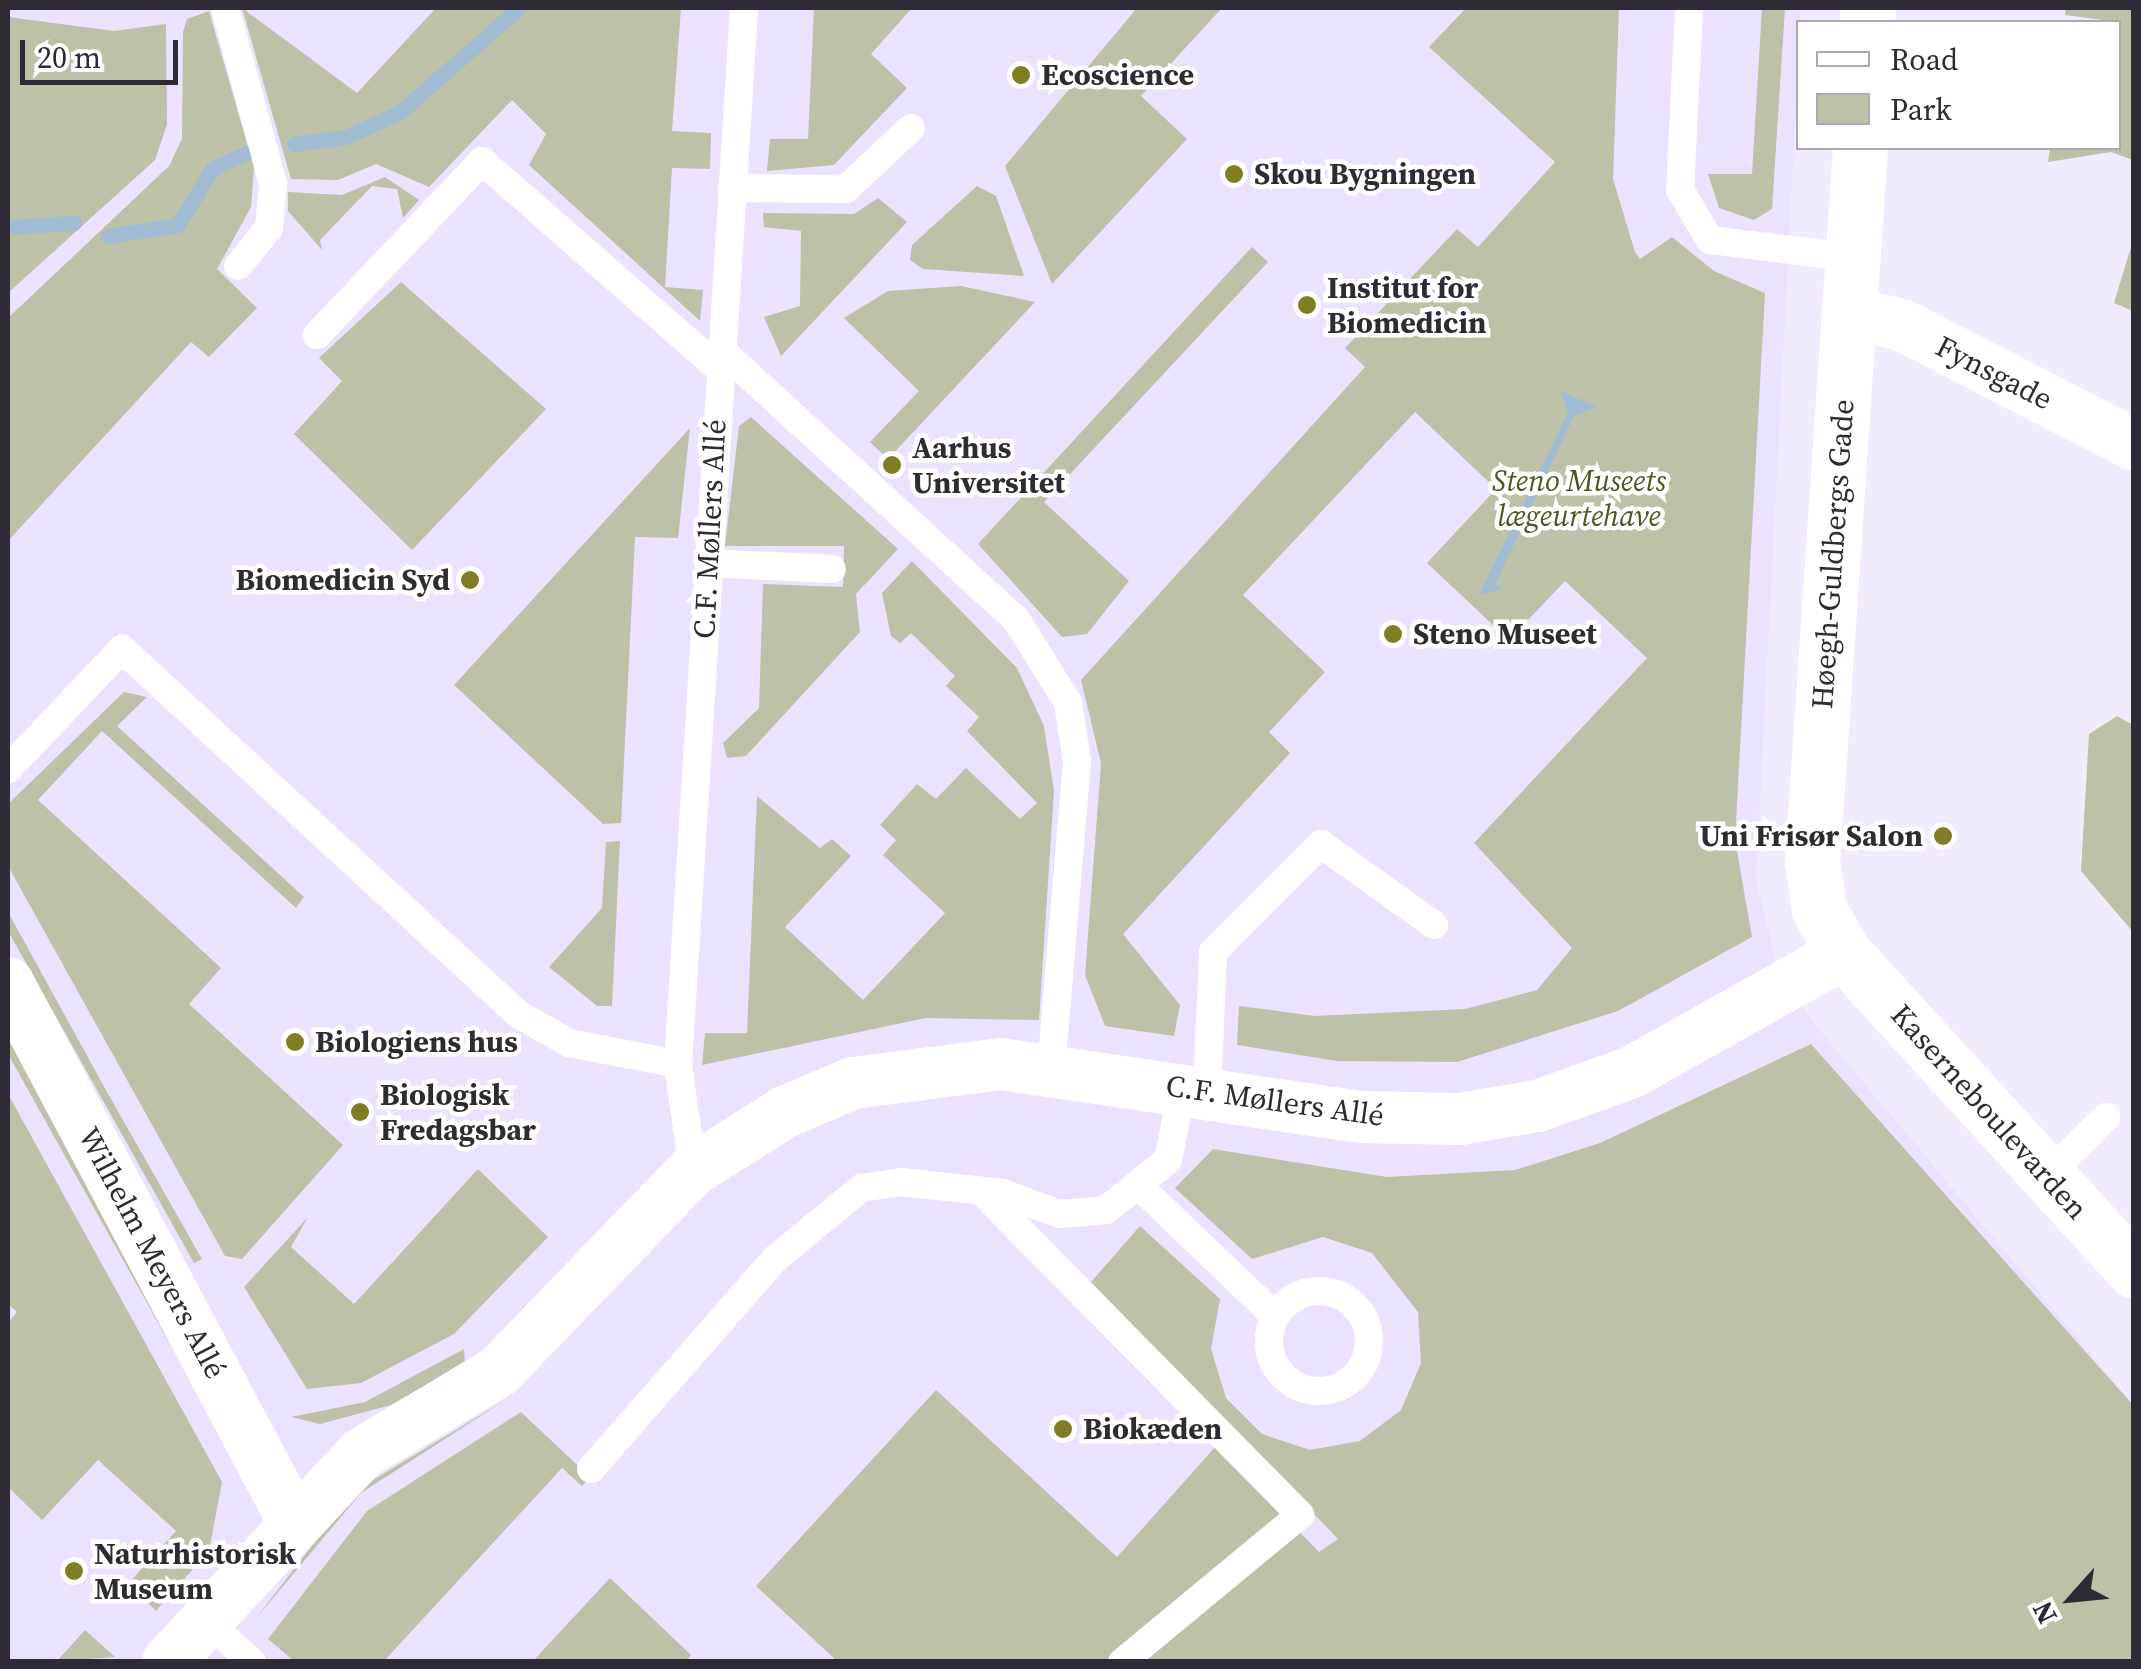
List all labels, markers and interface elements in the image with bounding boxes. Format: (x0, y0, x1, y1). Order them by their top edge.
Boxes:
scale bar (25, 20, 182, 82)
legend (1796, 20, 2121, 150)
text: 20 m (37, 37, 101, 78)
text: Road (1890, 39, 1958, 80)
place label: Ecoscience (1041, 57, 1194, 93)
marker: Ecoscience (1010, 64, 1032, 86)
text: Park (1890, 89, 1952, 130)
place label: Skou Bygningen (1254, 156, 1476, 192)
marker: Skou Bygningen (1223, 163, 1245, 185)
place label: Institut for Biomedicin (1327, 270, 1486, 340)
marker: Institut for Biomedicin (1296, 294, 1318, 316)
street label: Fynsgade (1930, 328, 2058, 418)
street label: Høegh-Guldbergs Gade (1804, 398, 1862, 710)
street label: C.F. Møllers Allé (686, 418, 734, 640)
place label: Aarhus Universitet (912, 430, 1065, 500)
marker: Aarhus Universitet (881, 454, 903, 476)
park label: Steno Museets lægeurtehave (1492, 463, 1666, 534)
place label: Biomedicin Syd (235, 562, 450, 598)
marker: Biomedicin Syd (459, 569, 481, 591)
place label: Steno Museet (1413, 616, 1597, 652)
marker: Steno Museet (1382, 623, 1404, 645)
place label: Uni Frisør Salon (1700, 818, 1923, 854)
marker: Uni Frisør Salon (1932, 825, 1954, 847)
street label: Kaserneboulevarden (1883, 997, 2095, 1227)
place label: Biologiens hus (315, 1024, 518, 1060)
marker: Biologiens hus (284, 1031, 306, 1053)
street label: C.F. Møllers Allé (1164, 1068, 1386, 1134)
place label: Biologisk Fredagsbar (380, 1077, 536, 1148)
marker: Biologisk Fredagsbar (349, 1101, 371, 1123)
street label: Wilhelm Meyers Allé (71, 1121, 233, 1385)
place label: Biokæden (1083, 1411, 1222, 1447)
marker: Biokæden (1052, 1418, 1074, 1440)
place label: Naturhistorisk Museum (94, 1536, 296, 1606)
north arrow (2021, 1549, 2121, 1649)
marker: Naturhistorisk Museum (63, 1560, 85, 1582)
text: N (2023, 1595, 2066, 1630)

